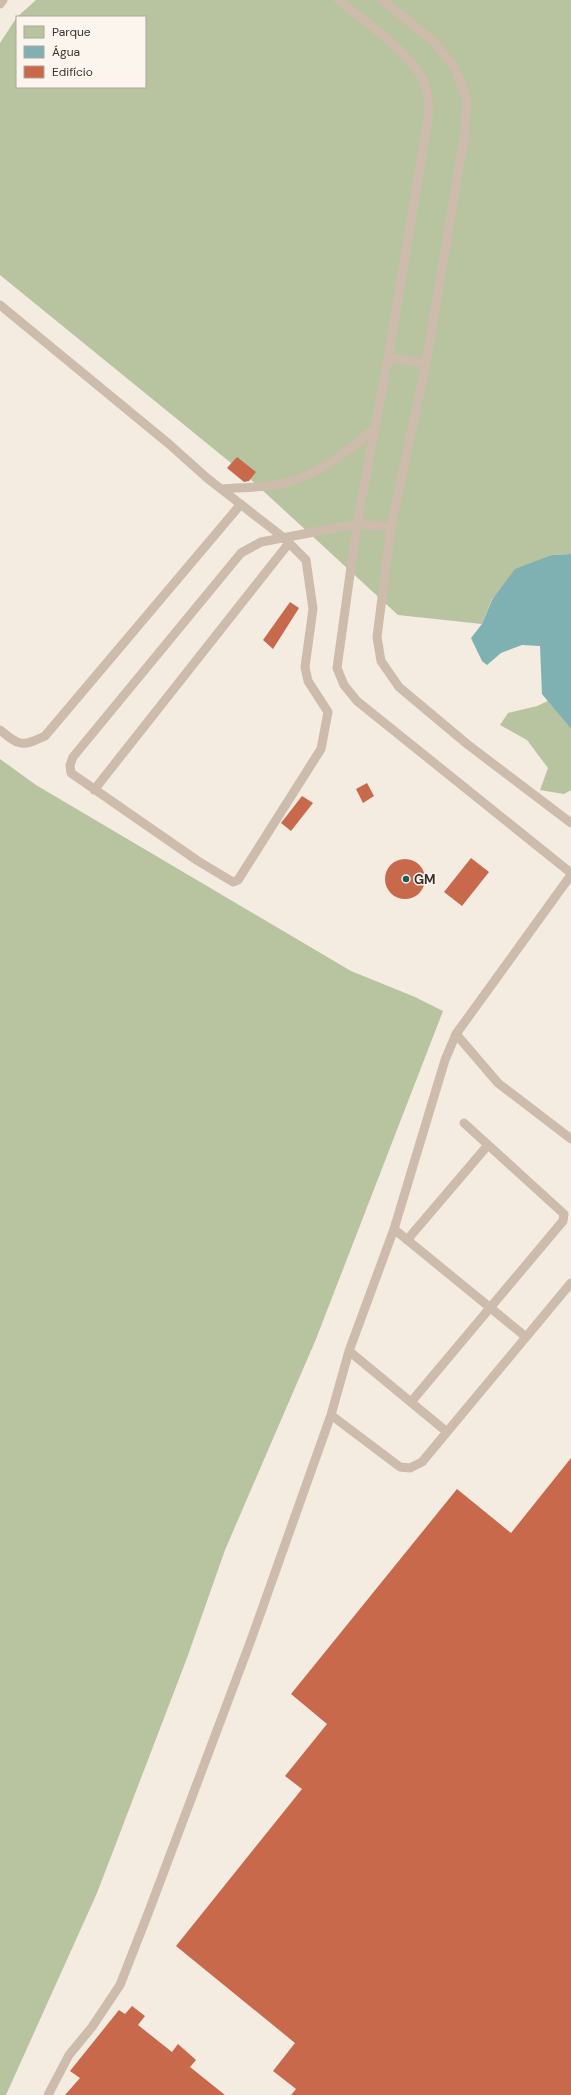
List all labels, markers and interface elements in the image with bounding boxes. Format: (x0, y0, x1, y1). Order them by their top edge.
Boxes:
legend (16, 16, 146, 88)
text: Parque (52, 24, 91, 40)
text: Água (52, 44, 80, 60)
text: Edifício (52, 64, 93, 80)
place label: GM (414, 871, 436, 888)
marker: GM (401, 874, 411, 884)

